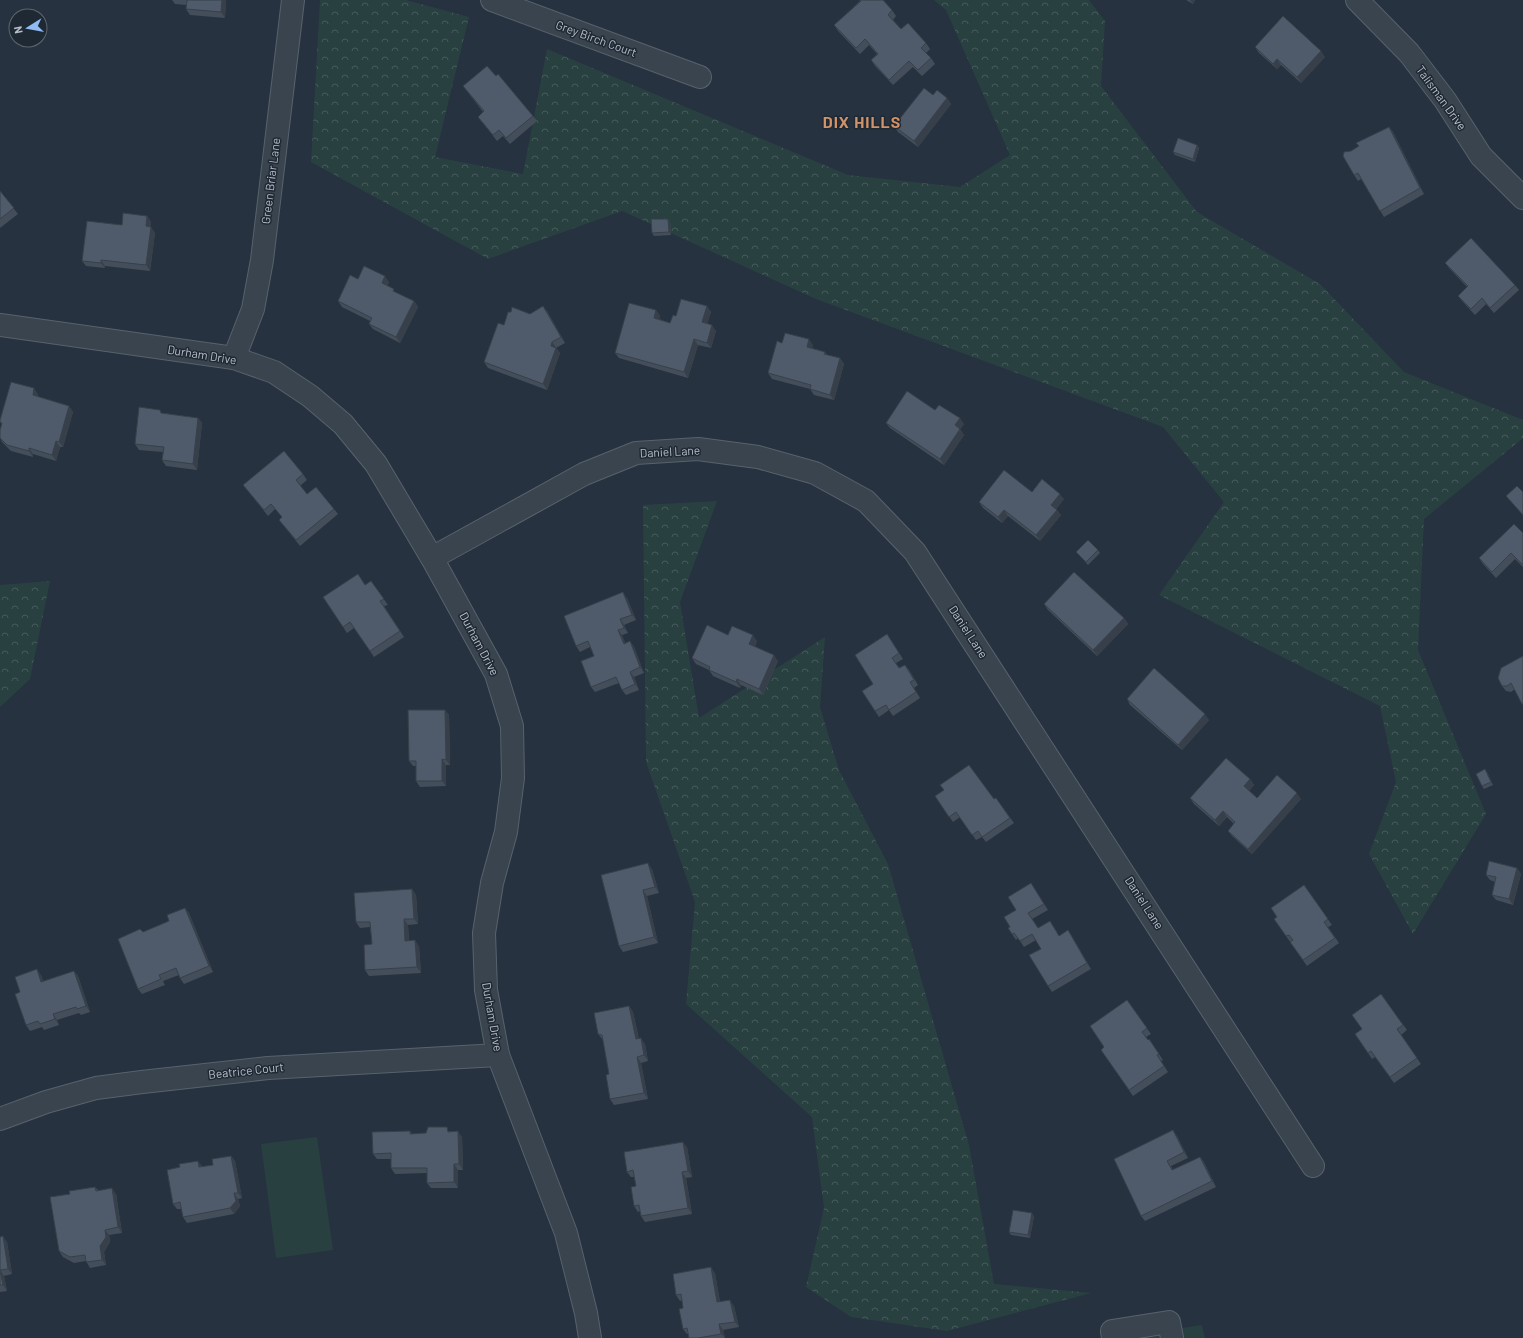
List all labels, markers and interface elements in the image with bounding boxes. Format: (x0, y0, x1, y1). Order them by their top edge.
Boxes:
north arrow (8, 8, 48, 48)
street label: Grey Birch Court (554, 17, 639, 59)
text: N (11, 25, 25, 35)
street label: Talisman Drive (1414, 63, 1470, 132)
district label: DIX HILLS (823, 112, 901, 131)
street label: Green Briar Lane (258, 137, 282, 225)
street label: Durham Drive (167, 342, 238, 366)
street label: Daniel Lane (639, 442, 700, 460)
street label: Daniel Lane (947, 602, 991, 661)
street label: Durham Drive (457, 609, 502, 678)
street label: Daniel Lane (1123, 873, 1167, 932)
street label: Durham Drive (480, 981, 506, 1052)
street label: Beatrice Court (207, 1059, 284, 1081)

